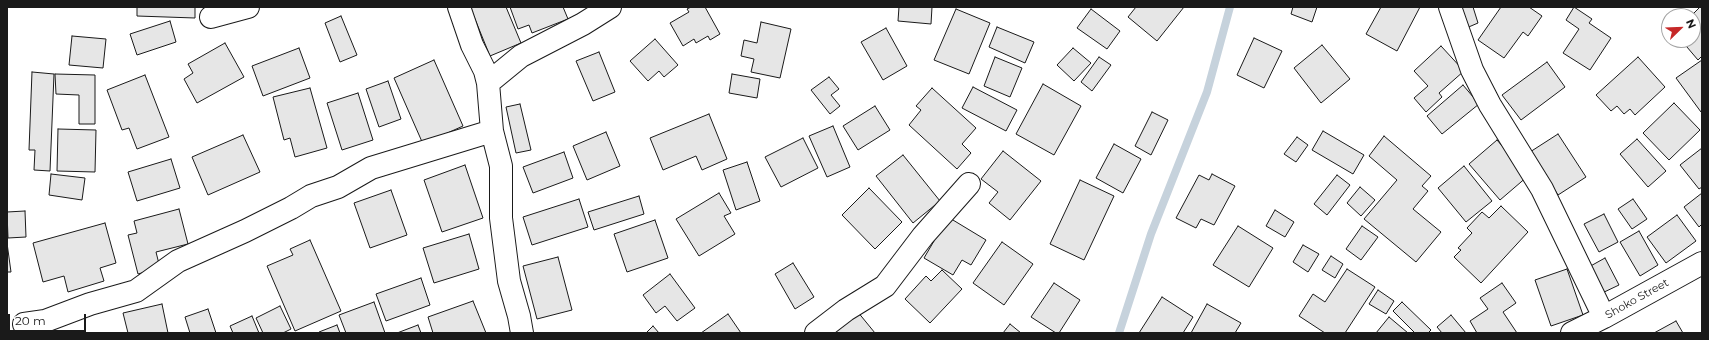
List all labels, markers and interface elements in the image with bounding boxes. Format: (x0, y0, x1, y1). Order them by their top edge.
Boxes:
north arrow (1661, 8, 1701, 48)
text: N (1683, 17, 1699, 31)
street label: Shoko Street (1603, 276, 1671, 322)
scale bar (10, 306, 88, 332)
text: 20 m (15, 313, 46, 328)

